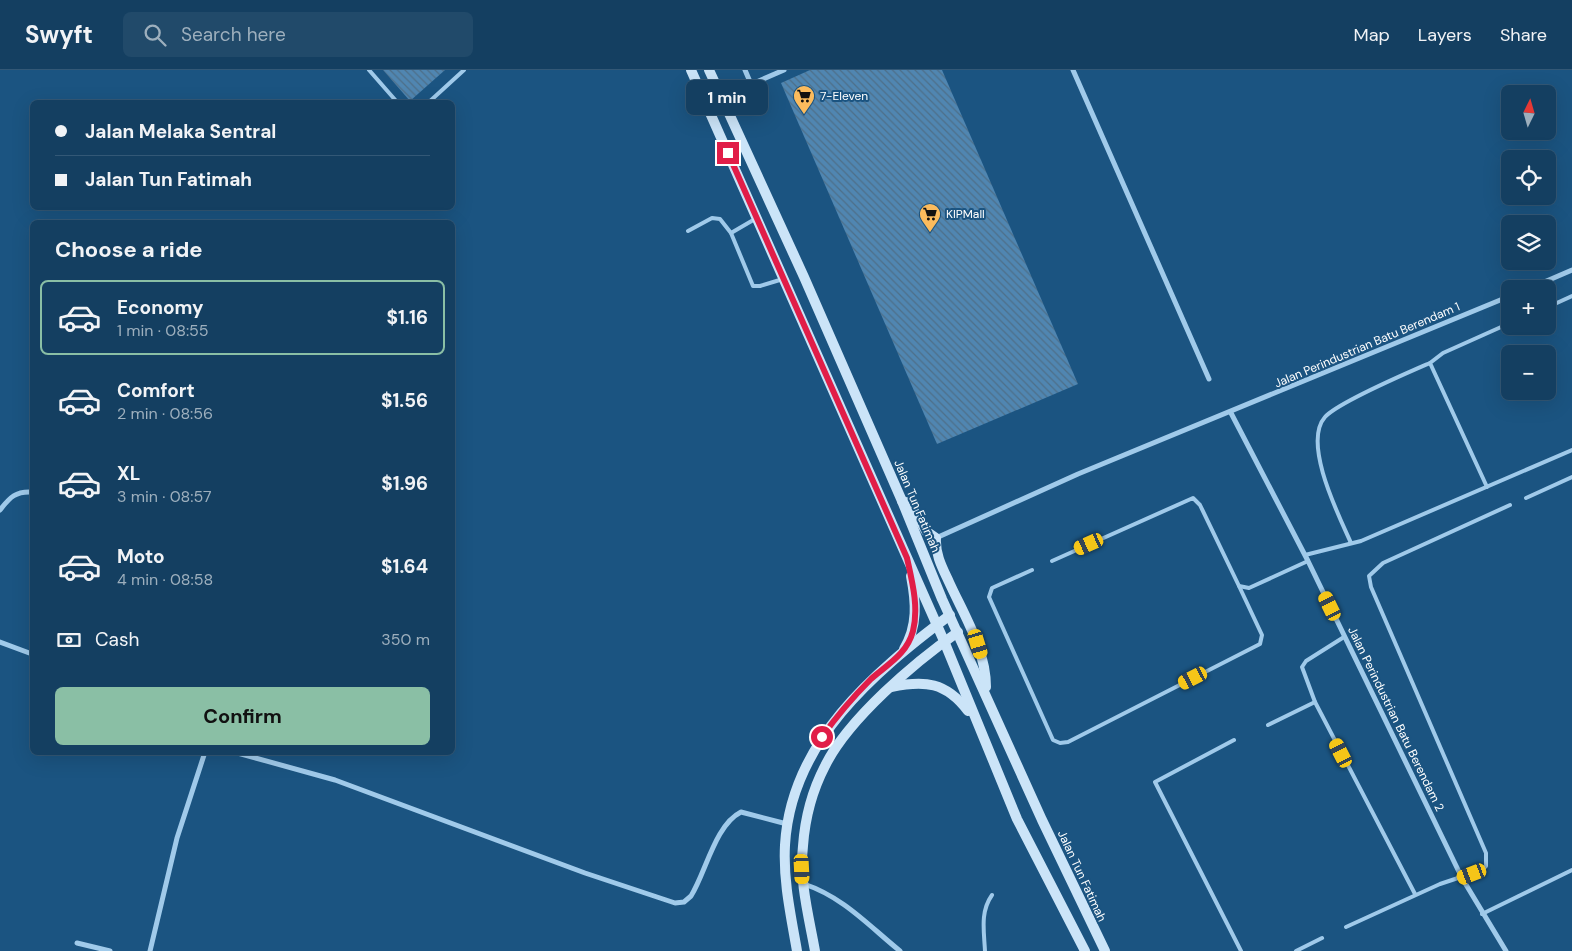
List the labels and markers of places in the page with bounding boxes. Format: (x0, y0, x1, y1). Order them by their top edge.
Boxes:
supermarket icon: 7-Eleven (792, 84, 816, 115)
place label: 7-Eleven (820, 88, 868, 104)
supermarket icon: KIPMall (918, 202, 942, 233)
place label: KIPMall (946, 206, 985, 222)

